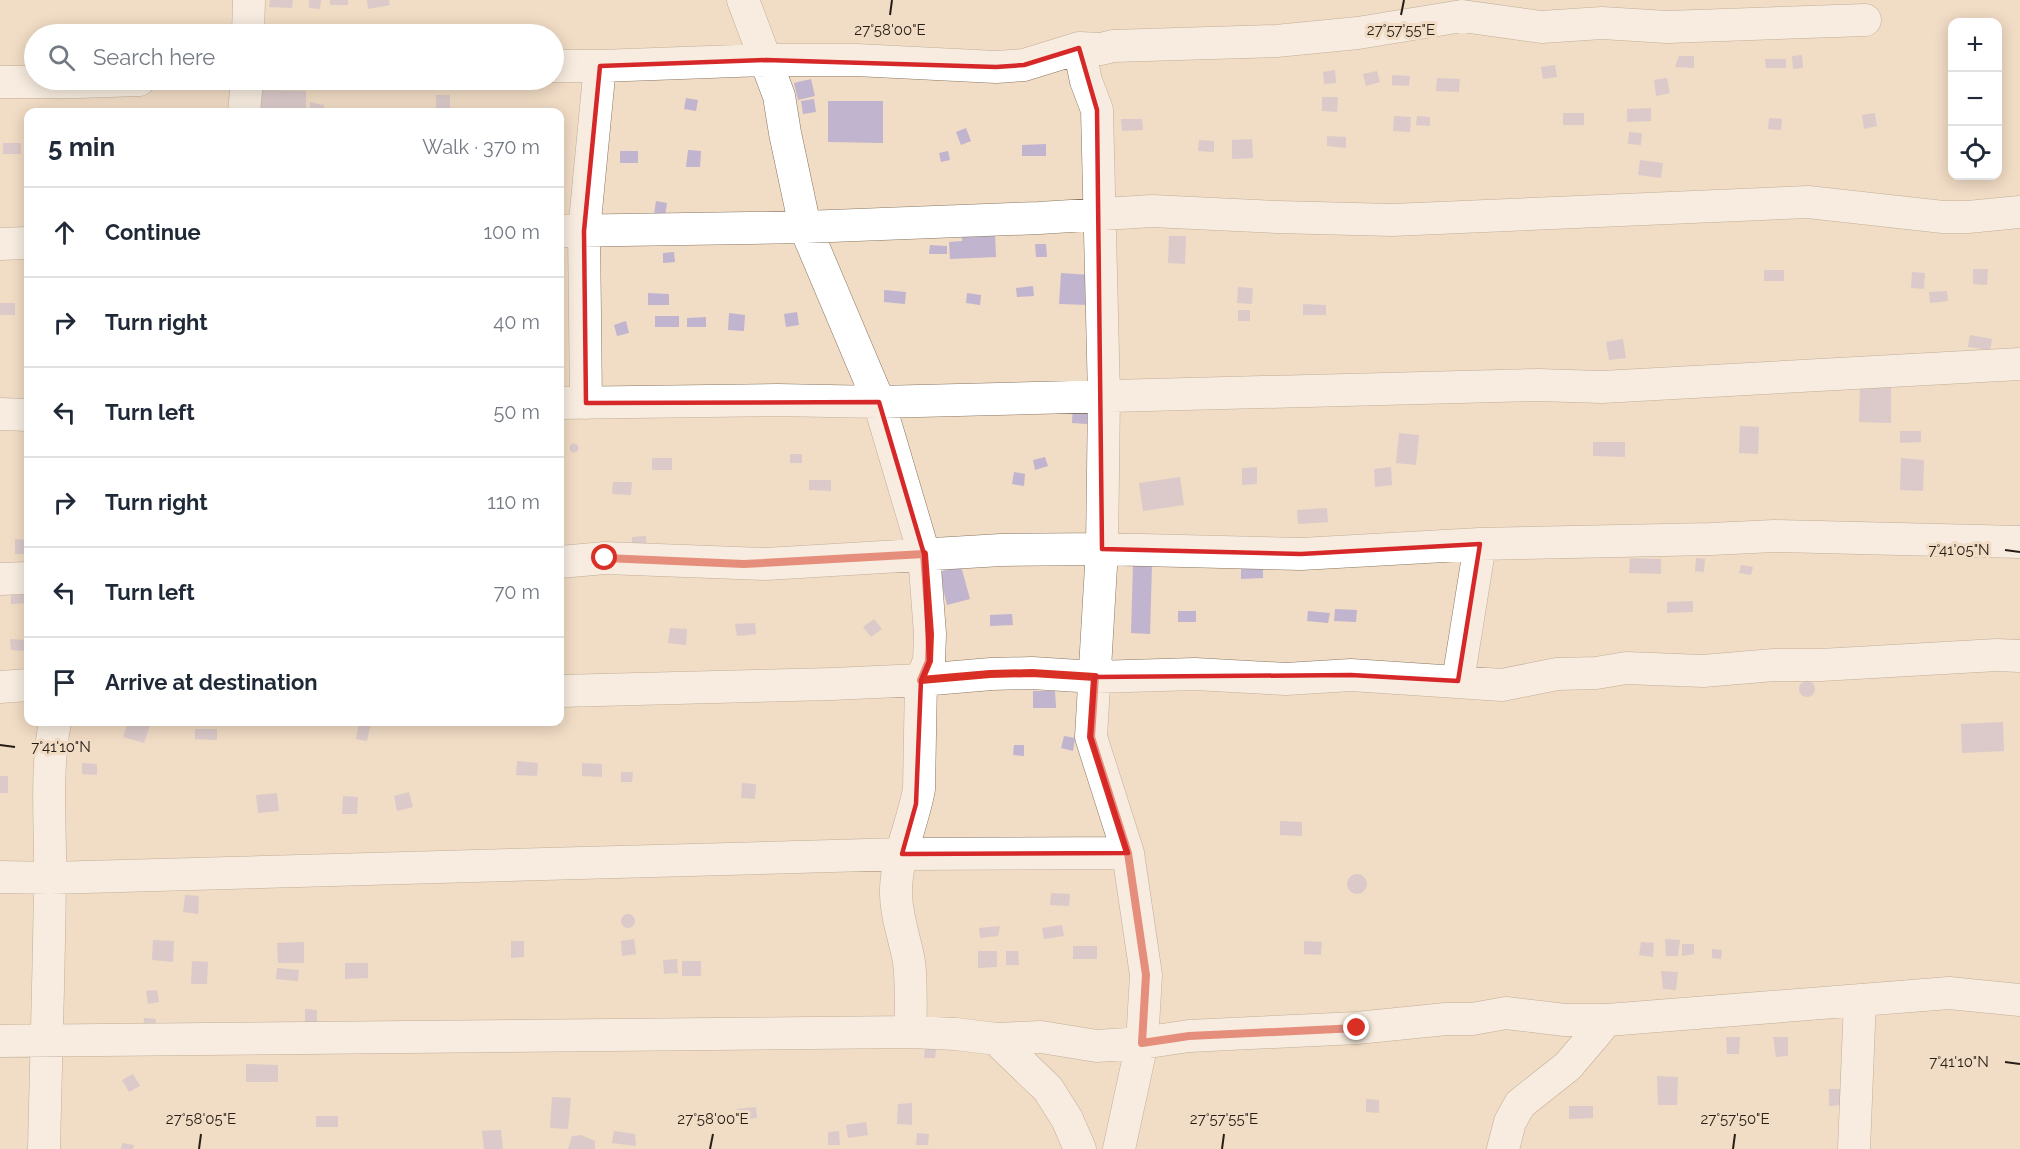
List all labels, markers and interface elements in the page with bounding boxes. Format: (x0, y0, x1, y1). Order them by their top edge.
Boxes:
map controls (1948, 18, 2002, 180)
button: + (1948, 18, 2002, 72)
text: 27°58'00"E (854, 21, 926, 39)
text: 27°57'55"E (1367, 21, 1435, 39)
search box (24, 24, 564, 90)
icon: search (45, 41, 78, 74)
text: Search here (93, 44, 215, 70)
button: − (1948, 72, 2002, 126)
button: locate (1948, 126, 2002, 180)
text: 5 min (48, 132, 115, 162)
text: Walk · 370 m (422, 135, 540, 159)
icon: ahead (48, 216, 81, 249)
text: Continue (105, 219, 201, 245)
text: 100 m (483, 220, 540, 244)
icon: right (48, 306, 81, 339)
text: Turn right (105, 309, 208, 335)
text: 40 m (493, 310, 540, 334)
icon: left (48, 396, 81, 429)
text: Turn left (105, 399, 195, 425)
text: 50 m (493, 400, 540, 424)
icon: right (48, 486, 81, 519)
text: Turn right (105, 489, 208, 515)
text: 110 m (487, 490, 540, 514)
text: 7°41'05"N (1928, 541, 1990, 559)
route start (591, 544, 617, 570)
icon: left (48, 576, 81, 609)
text: Turn left (105, 579, 195, 605)
text: 70 m (494, 580, 540, 604)
icon: arrive (48, 666, 81, 699)
text: Arrive at destination (105, 669, 318, 695)
text: 7°41'10"N (31, 738, 91, 756)
route end (1343, 1014, 1369, 1040)
text: 7°41'10"N (1929, 1053, 1989, 1071)
text: 27°58'05"E (166, 1110, 236, 1128)
text: 27°58'00"E (677, 1110, 749, 1128)
text: 27°57'55"E (1190, 1110, 1258, 1128)
text: 27°57'50"E (1700, 1110, 1770, 1128)

